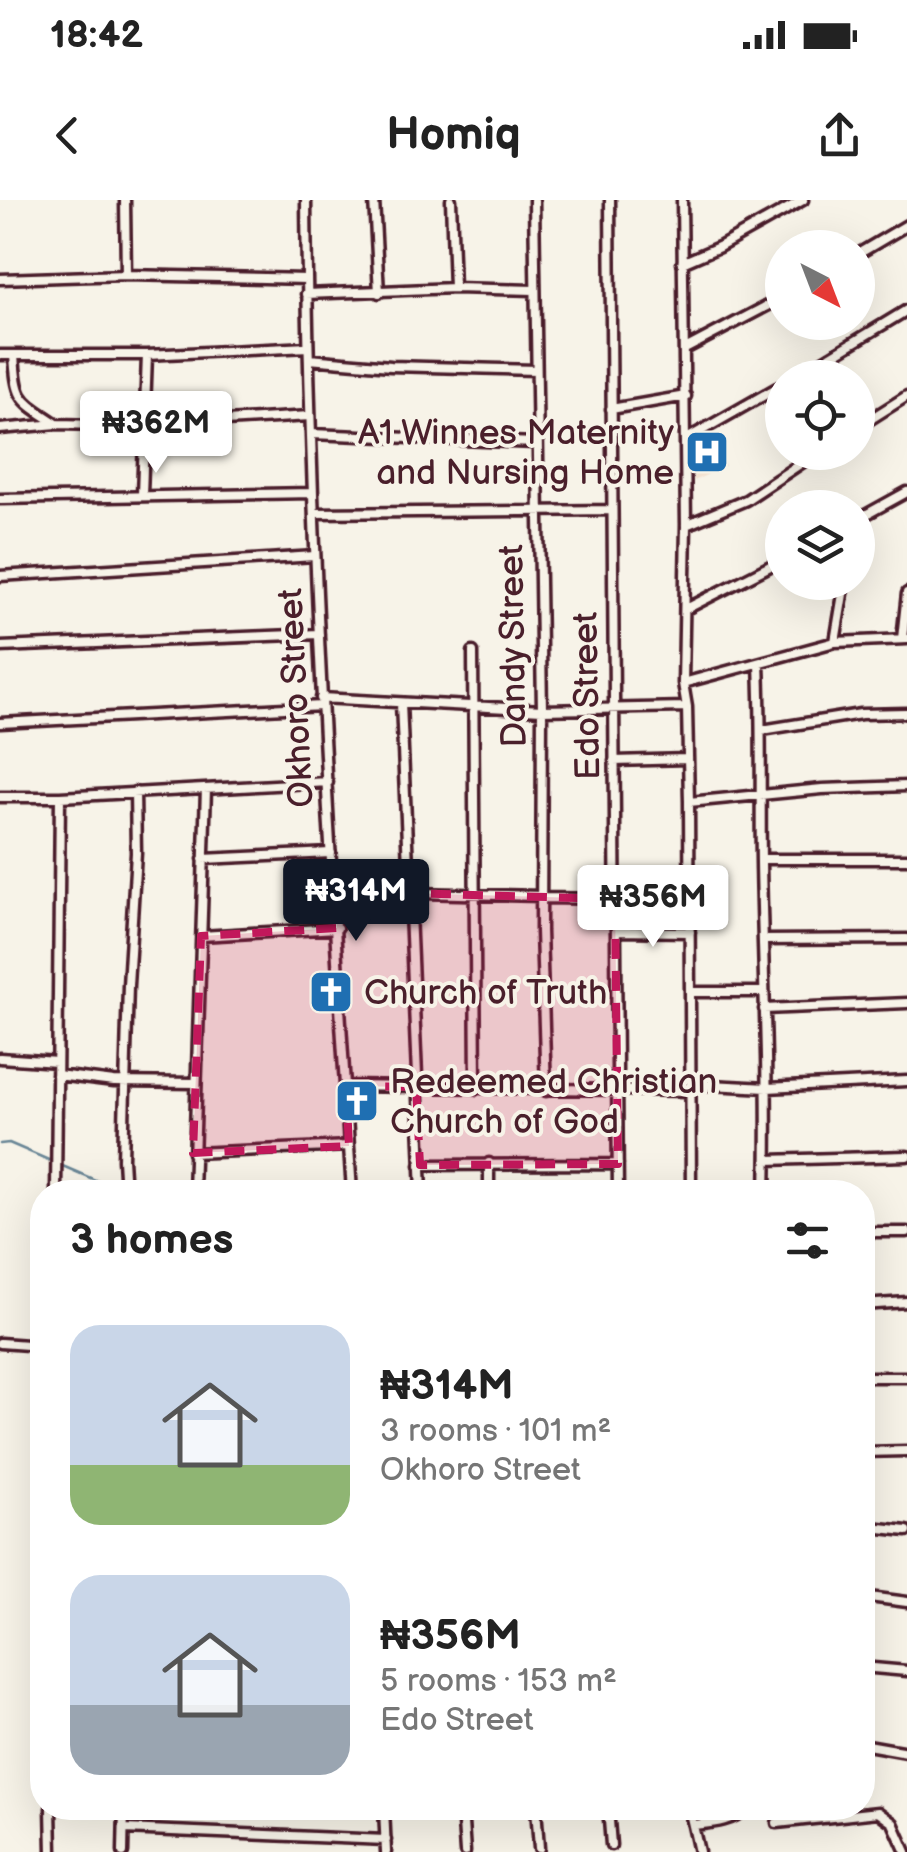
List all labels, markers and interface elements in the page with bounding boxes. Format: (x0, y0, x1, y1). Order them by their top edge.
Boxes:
text: 18:42 (50, 13, 143, 58)
icon: back (40, 108, 95, 163)
text: Homiq (386, 108, 521, 163)
icon: share (812, 108, 867, 163)
north arrow (765, 230, 875, 340)
map controls (765, 230, 875, 600)
button: locate (765, 360, 875, 470)
pin: ₦362M (86, 391, 226, 476)
text: ₦362M (102, 404, 210, 443)
place label: A1 Winnes Maternity and Nursing Home (358, 412, 674, 495)
hospital icon: A1 Winnes Maternity and Nursing Home (684, 429, 730, 475)
button: layers (765, 490, 875, 600)
street label: Dandy Street (490, 544, 537, 748)
street label: Okhoro Street (269, 587, 324, 809)
street label: Edo Street (565, 611, 610, 780)
pin: ₦314M (286, 859, 426, 944)
pin: ₦356M (583, 865, 723, 950)
text: ₦314M (305, 872, 407, 911)
text: ₦356M (599, 878, 707, 917)
church icon: Church of Truth (308, 969, 354, 1015)
place label: Church of Truth (364, 972, 607, 1015)
place label: Redeemed Christian Church of God (390, 1061, 717, 1144)
church icon: Redeemed Christian Church of God (334, 1078, 380, 1124)
icon: filters (780, 1213, 835, 1268)
text: 3 homes (70, 1215, 233, 1266)
text: ₦314M (380, 1361, 513, 1412)
icon: home (150, 1365, 270, 1485)
text: 3 rooms · 101 m² (380, 1412, 611, 1451)
text: Okhoro Street (380, 1451, 581, 1490)
text: ₦356M (380, 1611, 521, 1662)
icon: home (150, 1615, 270, 1735)
text: 5 rooms · 153 m² (380, 1662, 617, 1701)
text: Edo Street (380, 1701, 533, 1740)

